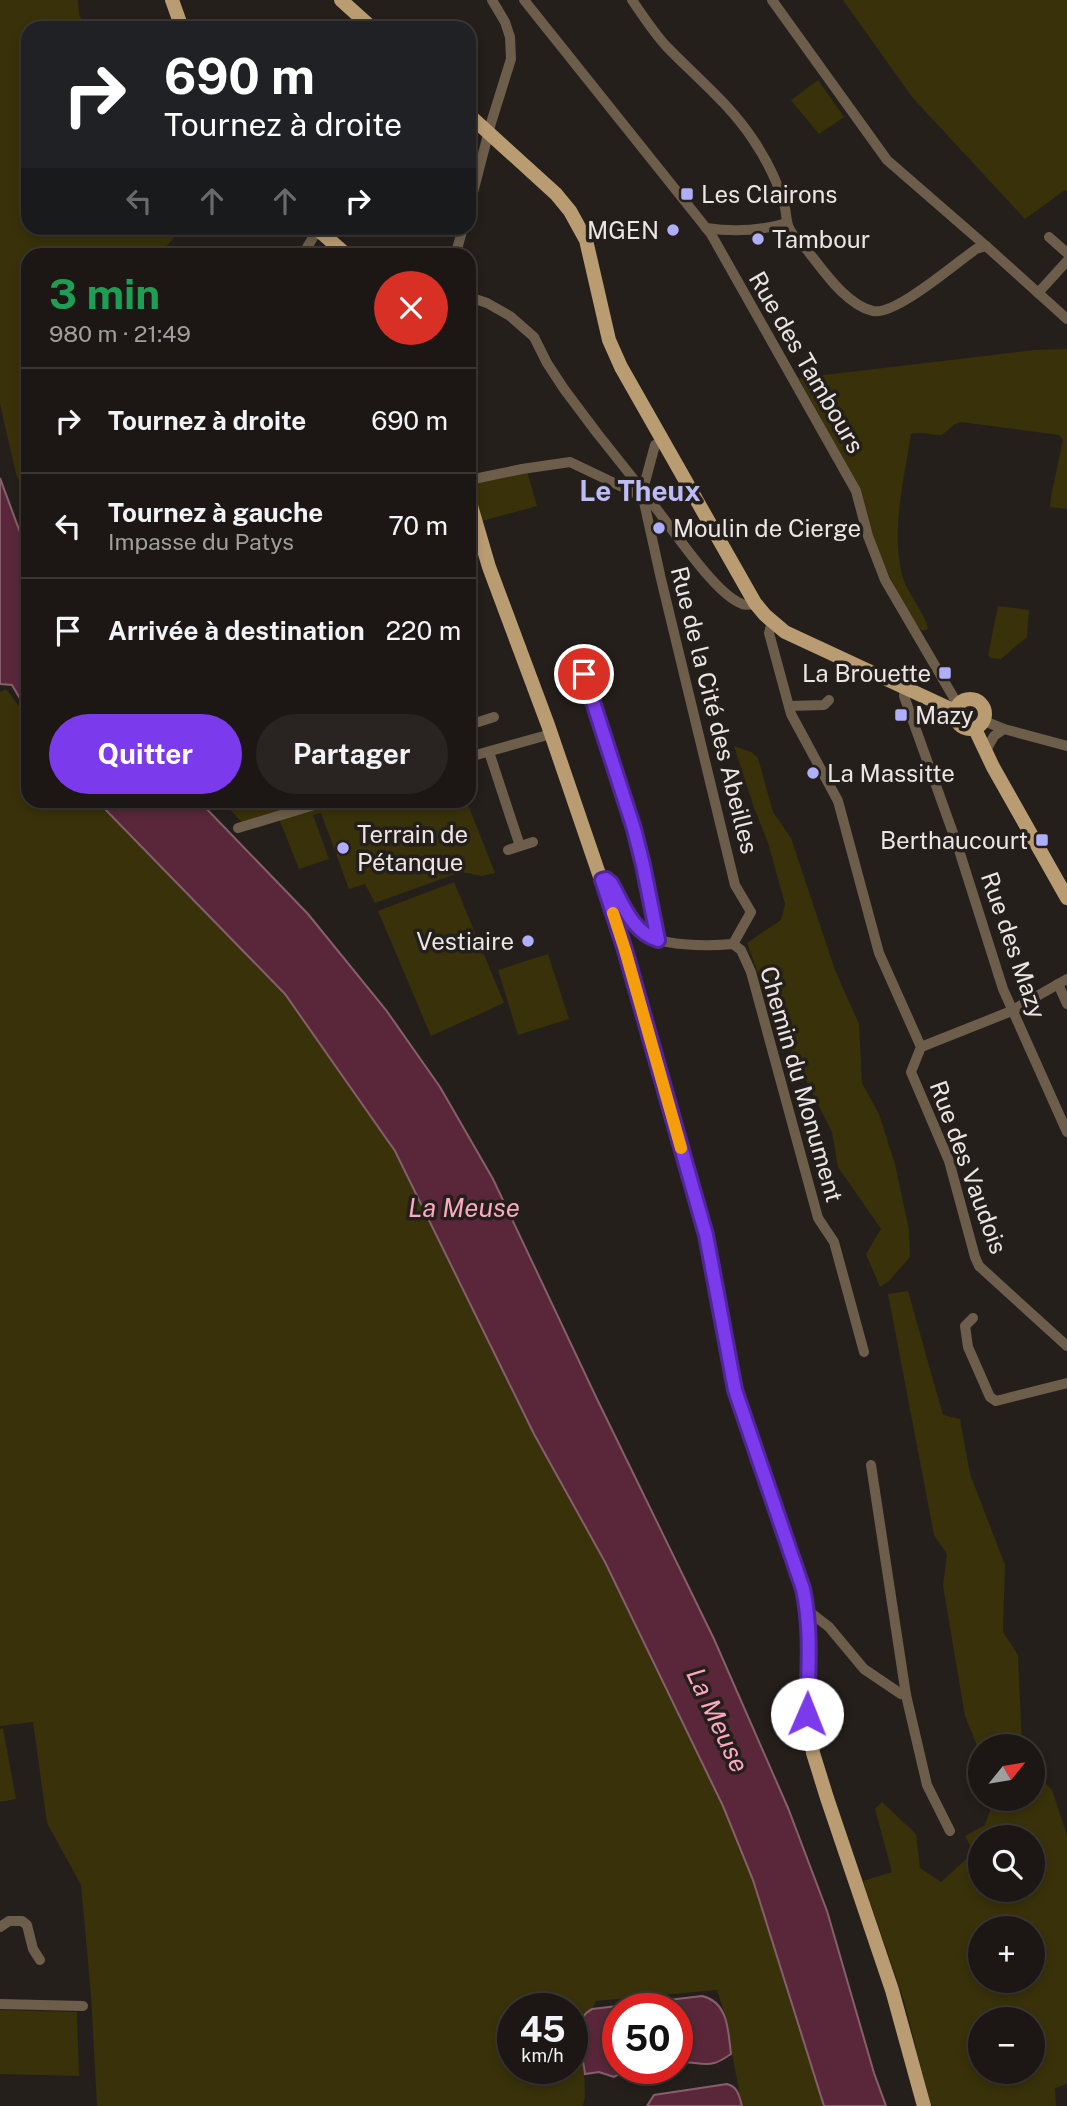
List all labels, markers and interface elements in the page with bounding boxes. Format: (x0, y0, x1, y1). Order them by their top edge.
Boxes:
text: 690 m (164, 47, 315, 105)
icon: right (49, 49, 140, 140)
text: Tournez à droite (164, 106, 402, 143)
place label: Les Clairons (701, 180, 837, 208)
icon: left (120, 182, 158, 220)
icon: ahead (193, 182, 231, 220)
icon: ahead (266, 182, 304, 220)
icon: right (339, 182, 377, 220)
marker: Les Clairons (679, 186, 695, 202)
place label: MGEN (587, 216, 659, 244)
marker: MGEN (665, 222, 681, 238)
place label: Tambour (772, 225, 870, 253)
marker: Tambour (750, 231, 766, 247)
street label: Rue des Tambours (744, 266, 870, 458)
text: 3 min (49, 269, 160, 318)
button: close (374, 271, 448, 345)
text: 980 m · 21:49 (49, 320, 191, 347)
icon: right (49, 402, 87, 440)
text: Tournez à droite (108, 405, 306, 436)
text: 690 m (371, 405, 448, 436)
district label: Le Theux (579, 474, 701, 507)
text: Tournez à gauche (108, 497, 323, 528)
icon: left (49, 507, 87, 545)
text: 70 m (388, 510, 448, 541)
place label: Moulin de Cierge (673, 514, 861, 542)
marker: Moulin de Cierge (651, 520, 667, 536)
text: Impasse du Patys (108, 528, 294, 555)
street label: Rue de la Cité des Abeilles (666, 563, 764, 857)
icon: arrive (49, 612, 87, 650)
text: Arrivée à destination (108, 615, 365, 646)
text: 220 m (386, 615, 461, 646)
pin (554, 644, 614, 704)
icon: arrive (565, 655, 603, 693)
place label: La Brouette (802, 659, 931, 687)
marker: La Brouette (937, 665, 953, 681)
place label: Mazy (915, 701, 974, 729)
marker: Mazy (893, 707, 909, 723)
button: Quitter (49, 714, 242, 794)
button: Partager (256, 714, 448, 794)
place label: La Massitte (827, 759, 955, 787)
marker: La Massitte (805, 765, 821, 781)
place label: Terrain de Pétanque (357, 820, 468, 876)
place label: Berthaucourt (880, 826, 1028, 854)
marker: Berthaucourt (1034, 832, 1050, 848)
marker: Terrain de Pétanque (335, 840, 351, 856)
street label: Rue des Mazy (976, 868, 1052, 1022)
place label: Vestiaire (416, 927, 514, 955)
marker: Vestiaire (520, 933, 536, 949)
street label: Chemin du Monument (755, 963, 849, 1205)
street label: Rue des Vaudois (925, 1077, 1013, 1257)
water label: La Meuse (408, 1192, 520, 1223)
water label: La Meuse (680, 1663, 756, 1777)
position arrow (770, 1677, 844, 1751)
north arrow (968, 1734, 1045, 1811)
map controls (968, 1734, 1045, 2084)
button: search (968, 1825, 1045, 1902)
button: + (968, 1916, 1045, 1993)
speed limit sign: 50 (602, 1993, 693, 2084)
button: − (968, 2007, 1045, 2084)
text: 45 (519, 2009, 566, 2050)
text: km/h (521, 2045, 564, 2066)

